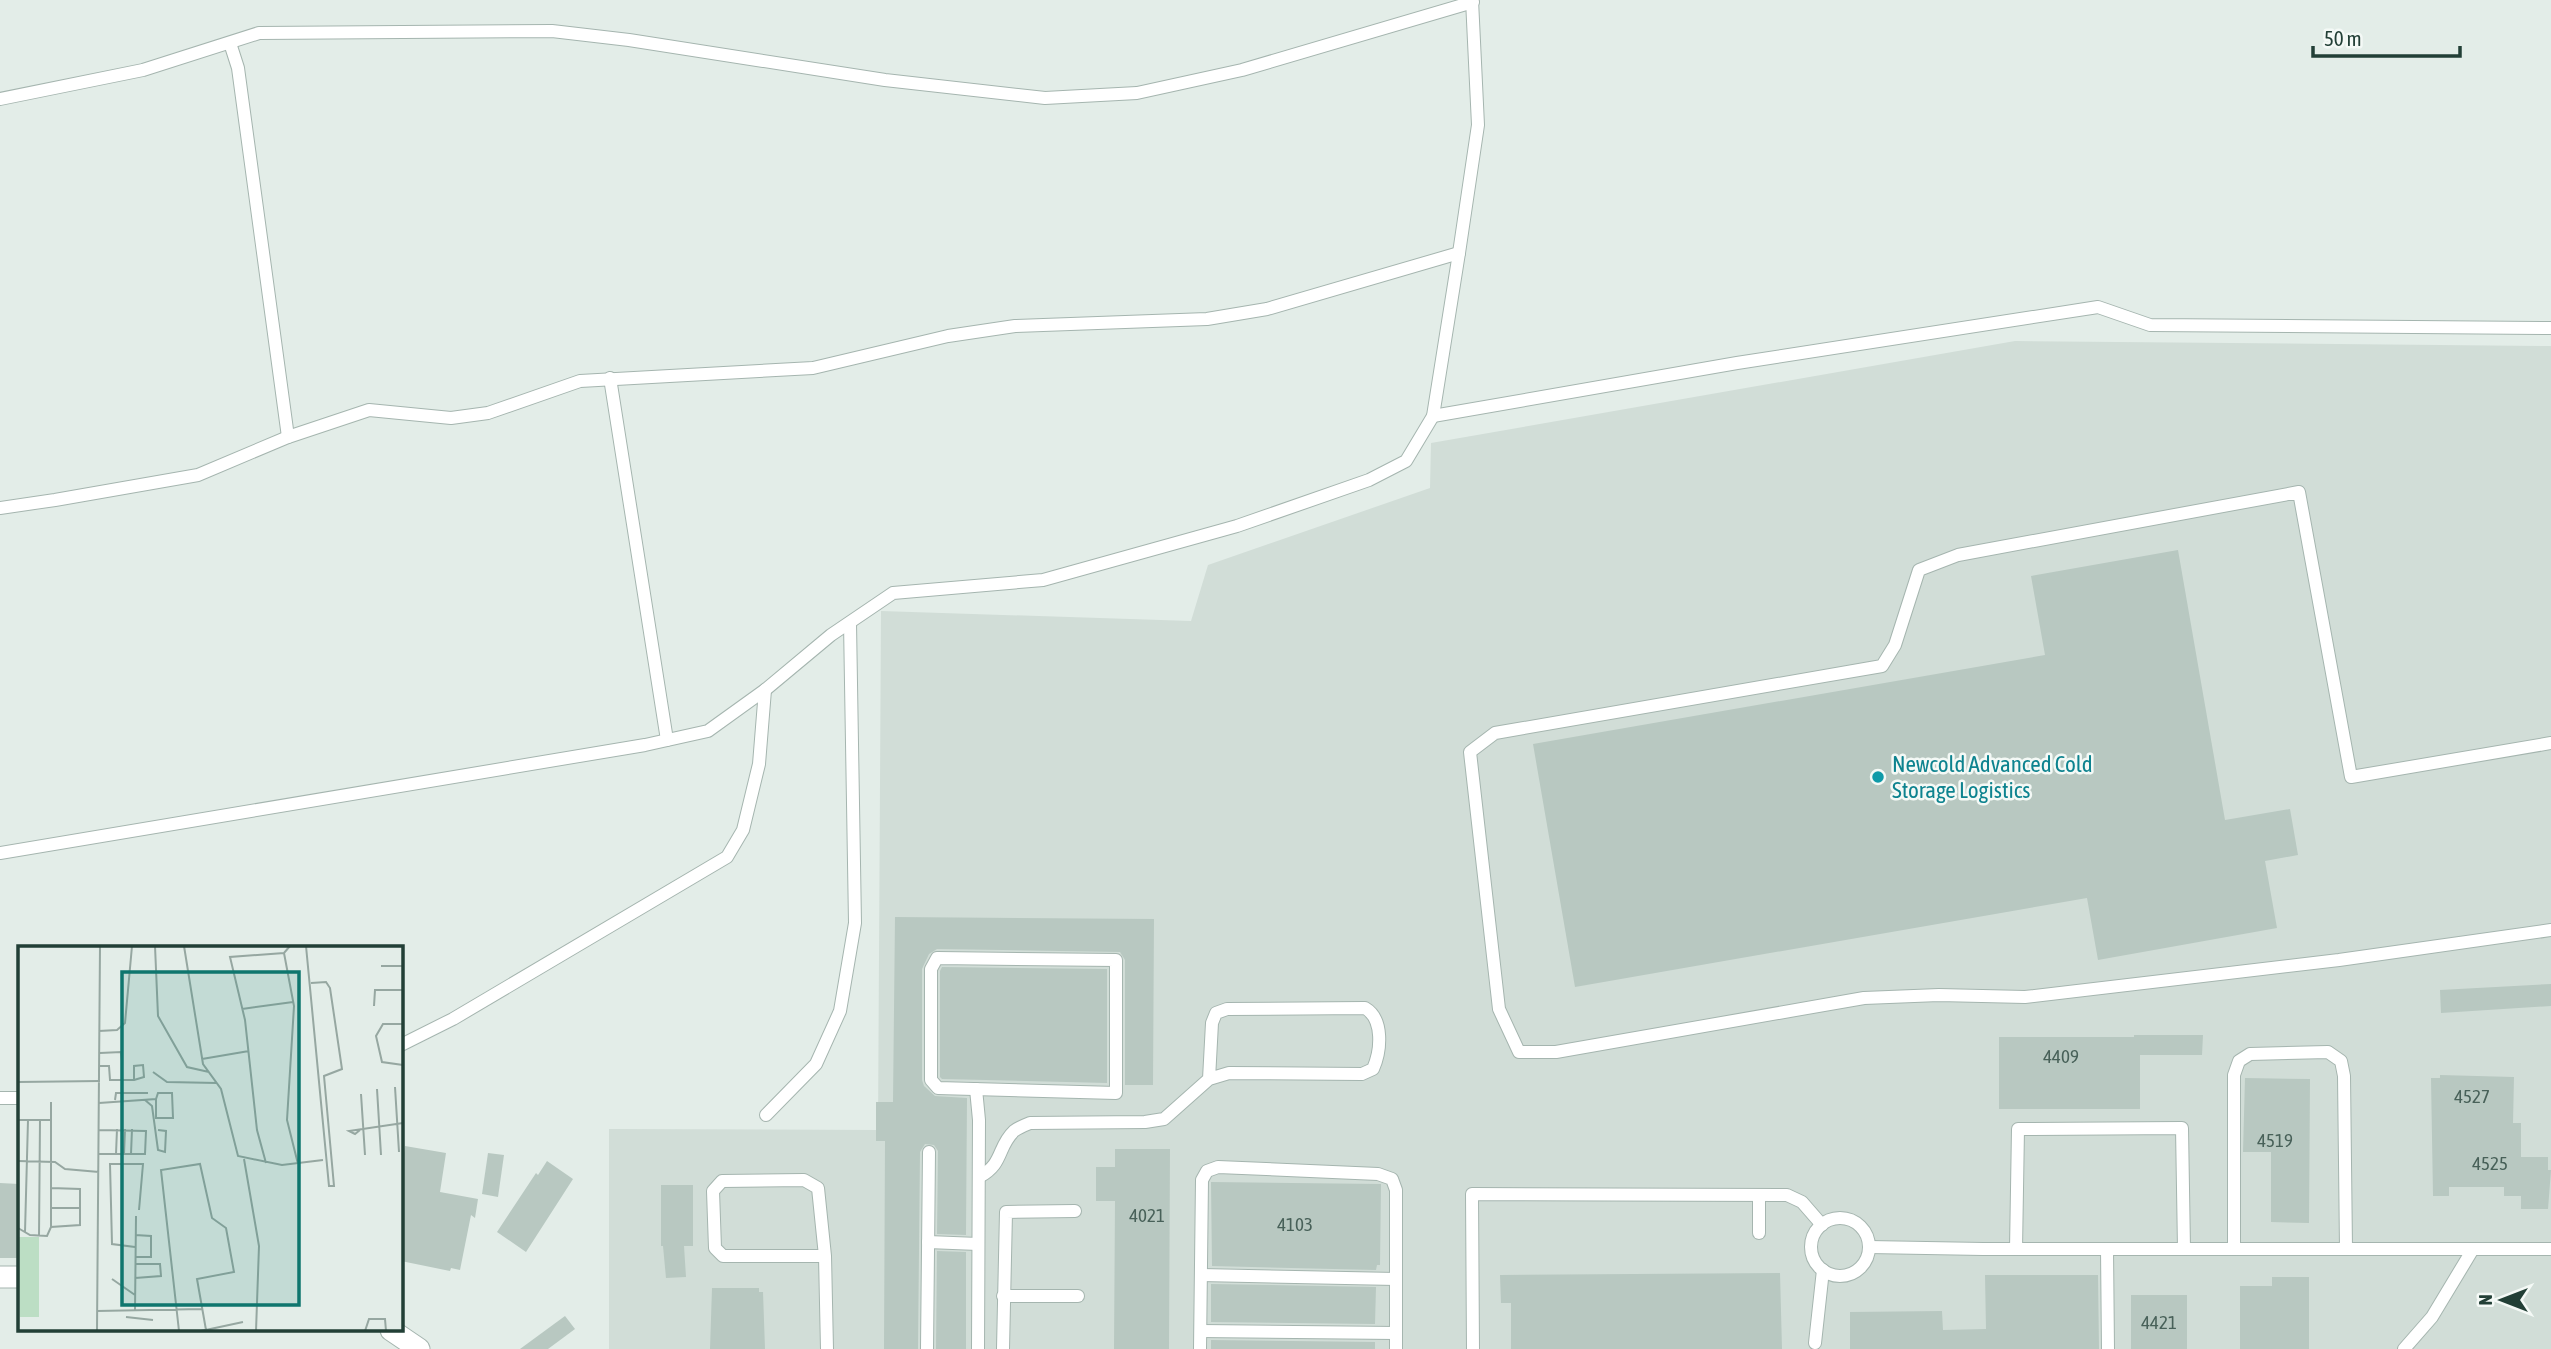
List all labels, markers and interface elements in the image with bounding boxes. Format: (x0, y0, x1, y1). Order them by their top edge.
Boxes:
scale bar (2313, 14, 2460, 58)
text: 50 m (2324, 26, 2362, 50)
place label: Newcold Advanced Cold Storage Logistics (1892, 751, 2093, 803)
marker: Newcold Advanced Cold Storage Logistics (1870, 769, 1886, 785)
inset map (18, 946, 402, 1332)
house number: 4409 (2043, 1045, 2079, 1067)
house number: 4527 (2454, 1085, 2490, 1107)
house number: 4519 (2257, 1129, 2293, 1151)
house number: 4525 (2472, 1152, 2508, 1174)
house number: 4021 (1129, 1204, 1165, 1226)
house number: 4103 (1277, 1213, 1313, 1235)
north arrow (2467, 1265, 2537, 1335)
text: N (2474, 1294, 2496, 1306)
house number: 4421 (2141, 1311, 2177, 1333)

